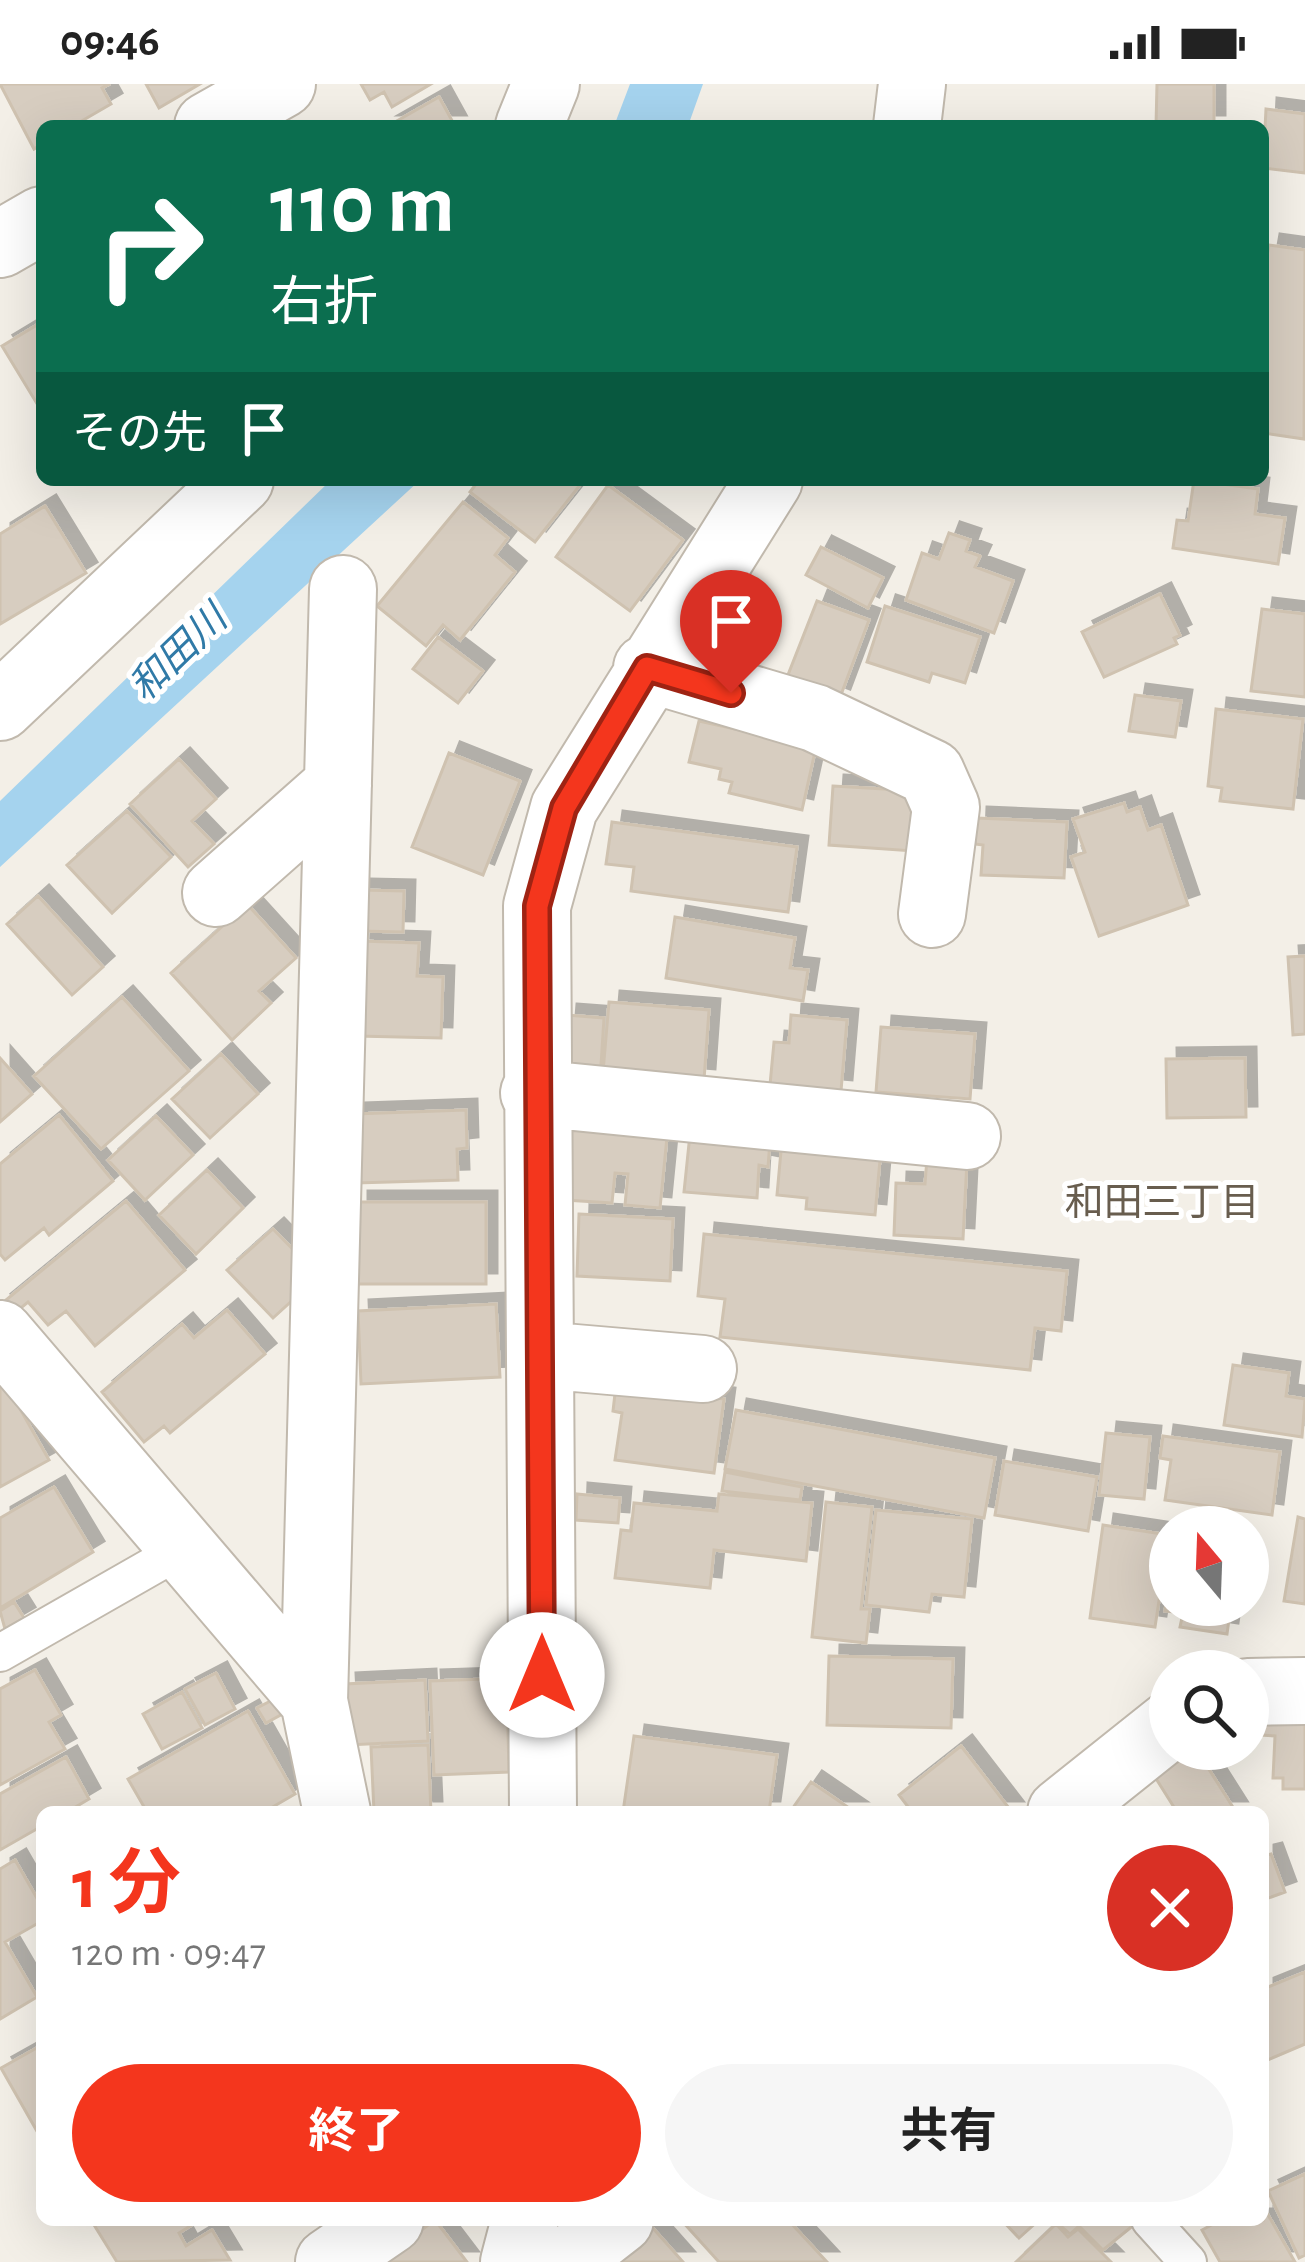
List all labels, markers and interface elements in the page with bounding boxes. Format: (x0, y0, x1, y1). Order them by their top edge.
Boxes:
text: 09:46 (60, 19, 160, 64)
text: 110 m (270, 164, 455, 248)
icon: right (72, 168, 228, 324)
text: 右折 (270, 277, 378, 331)
icon: arrive (231, 396, 297, 462)
text: その先 (72, 412, 207, 457)
pin (680, 570, 782, 693)
icon: arrive (698, 588, 764, 654)
water label: 和田川 (122, 595, 237, 708)
district label: 和田三丁目 (1064, 1182, 1260, 1223)
north arrow (1149, 1506, 1269, 1626)
map controls (1149, 1506, 1269, 1770)
position arrow (479, 1612, 605, 1738)
button: search (1149, 1650, 1269, 1770)
button: close (1107, 1845, 1233, 1971)
text: 1 分 (72, 1849, 181, 1921)
text: 120 m · 09:47 (72, 1934, 266, 1973)
button: 終了 (72, 2064, 641, 2202)
button: 共有 (665, 2064, 1233, 2202)

